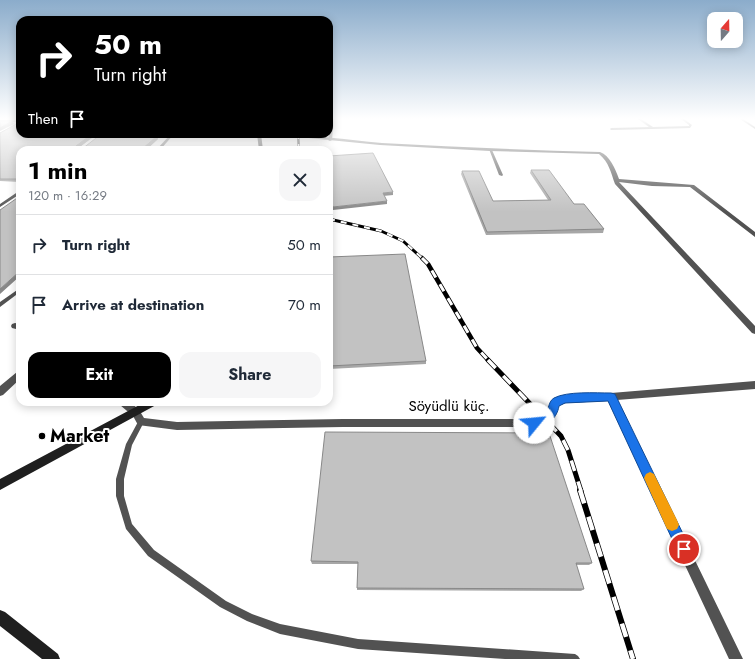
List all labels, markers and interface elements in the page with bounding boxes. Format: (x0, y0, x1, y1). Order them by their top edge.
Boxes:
north arrow (707, 12, 743, 48)
map controls (707, 12, 743, 48)
text: 50 m (94, 24, 162, 65)
icon: right (28, 32, 80, 84)
text: Turn right (94, 62, 166, 88)
text: Then (28, 108, 58, 130)
icon: arrive (66, 108, 88, 130)
text: 1 min (28, 153, 88, 188)
button: close (279, 159, 321, 201)
text: 120 m · 16:29 (28, 186, 107, 205)
icon: right (28, 234, 50, 256)
text: Turn right (62, 234, 130, 256)
text: 50 m (287, 234, 321, 256)
icon: arrive (28, 294, 50, 316)
text: Arrive at destination (62, 294, 204, 316)
text: 70 m (288, 294, 321, 316)
button: Exit (28, 352, 171, 398)
button: Share (179, 352, 321, 398)
street label: Söyüdlü küç. (408, 395, 490, 417)
position arrow (513, 402, 555, 444)
place label: Market (50, 423, 110, 449)
marker: Market (37, 431, 47, 441)
pin (667, 532, 701, 566)
icon: arrive (673, 538, 695, 560)

